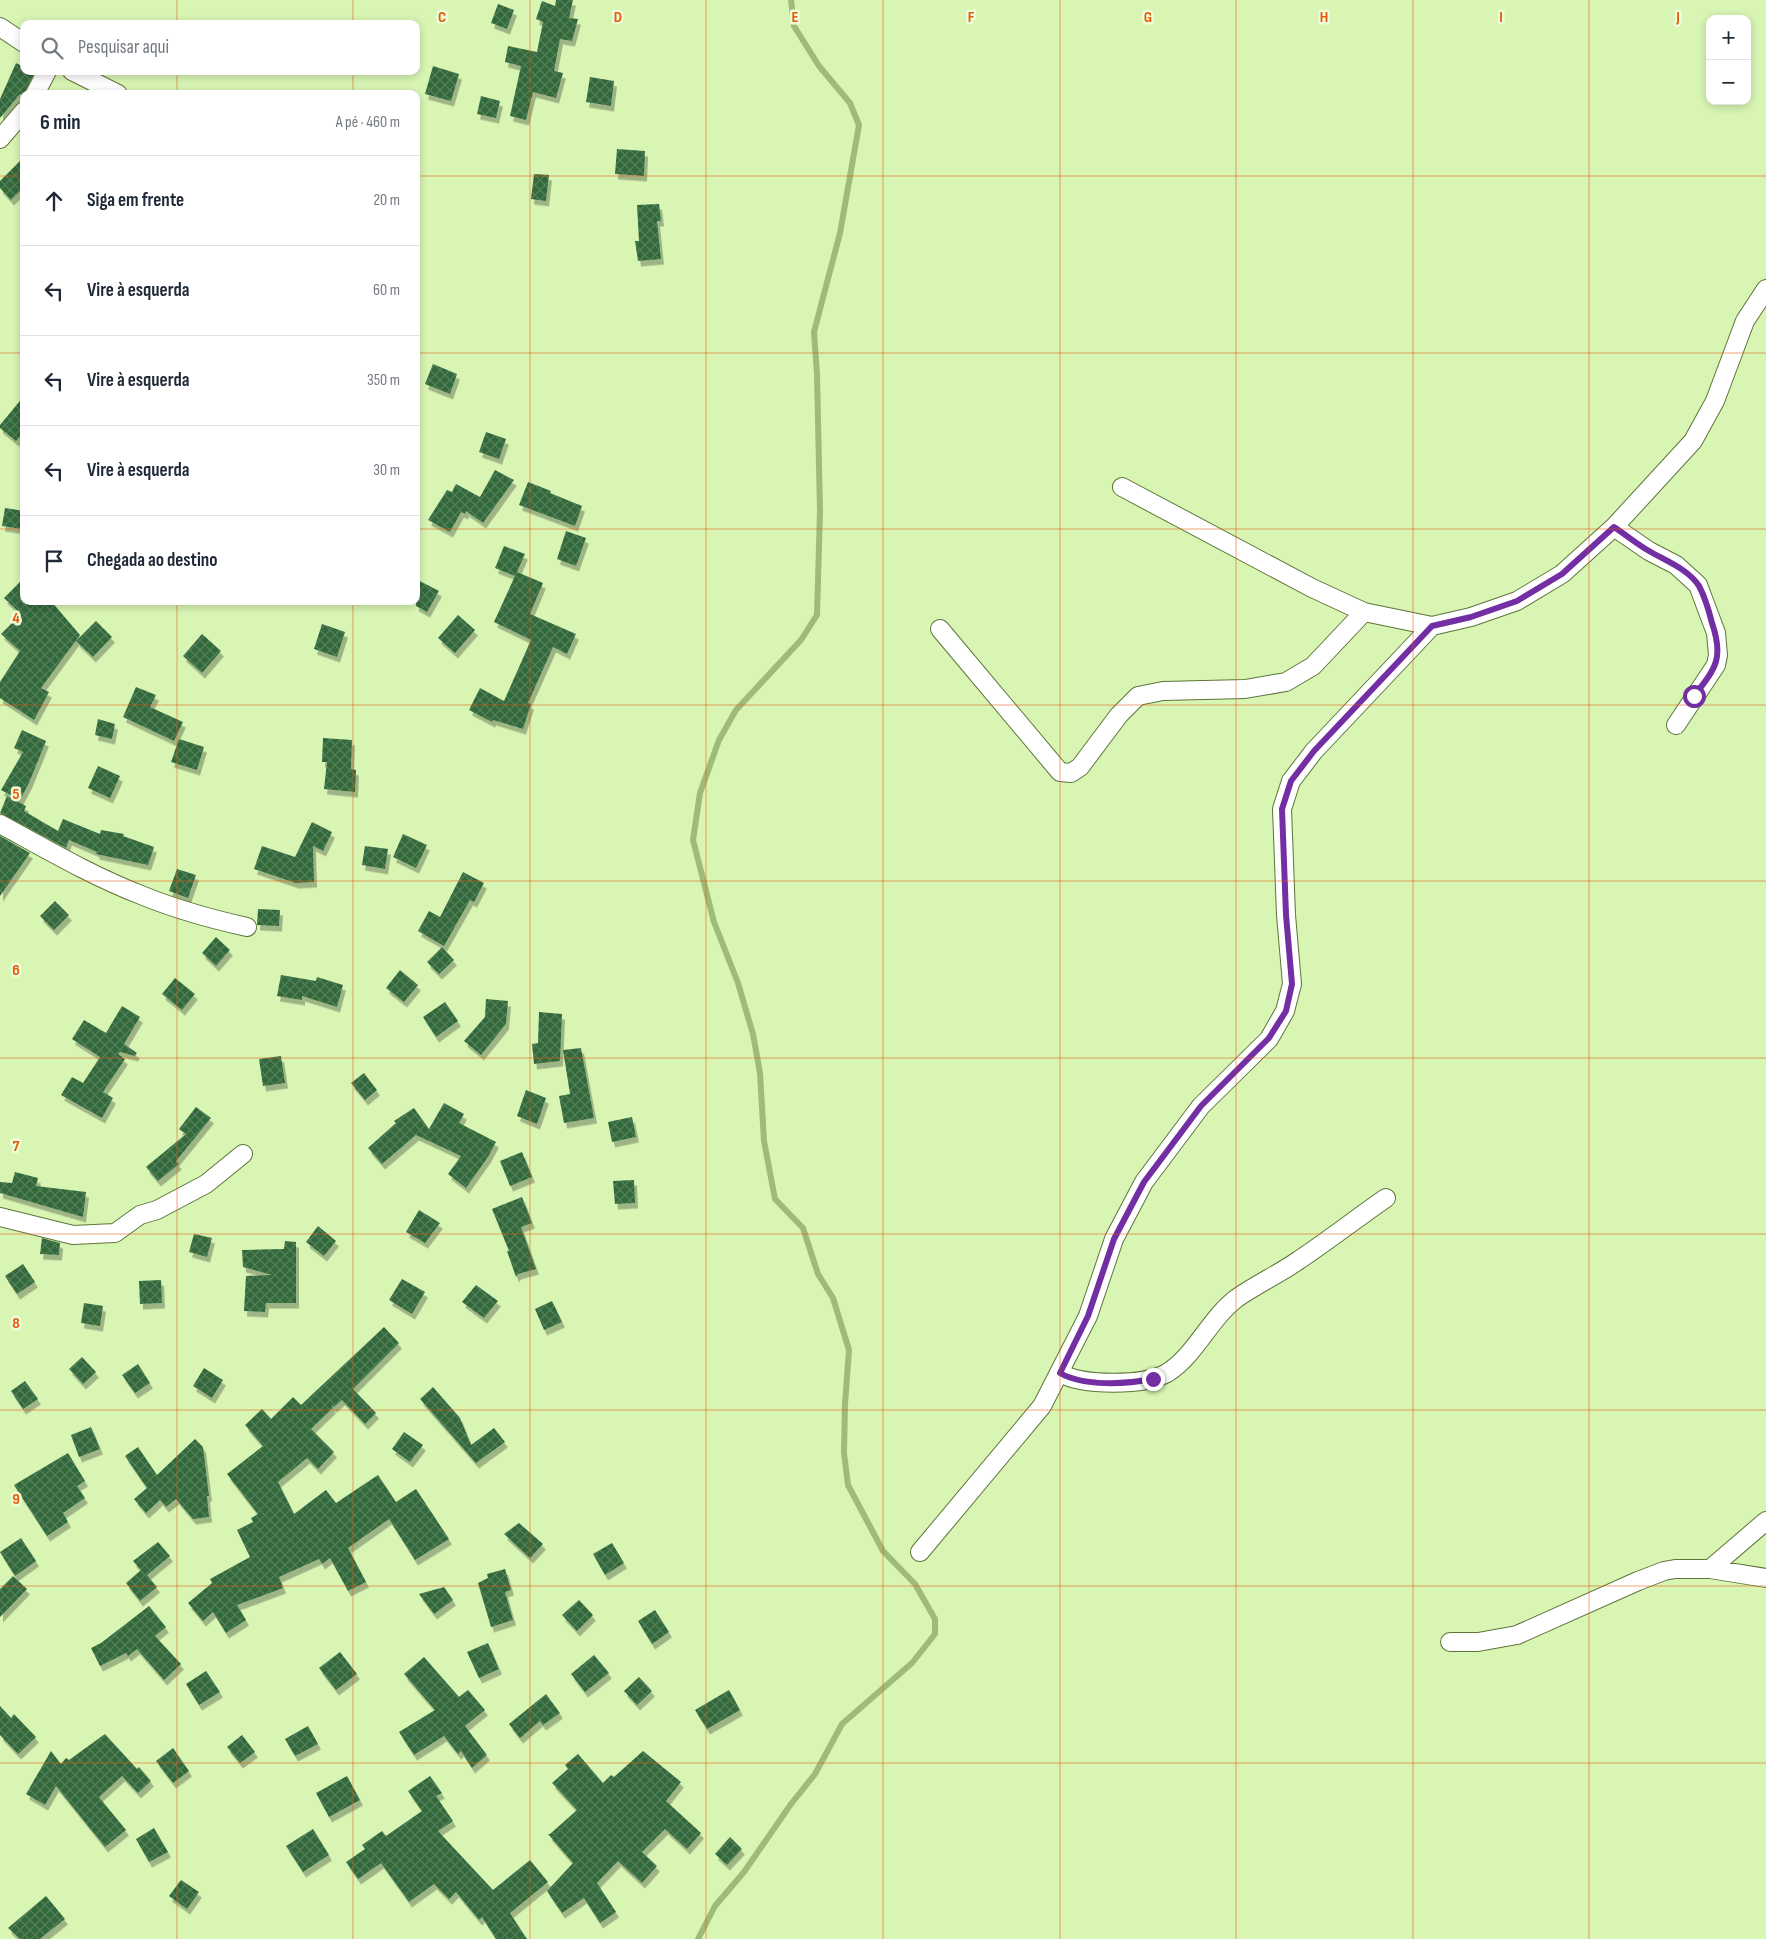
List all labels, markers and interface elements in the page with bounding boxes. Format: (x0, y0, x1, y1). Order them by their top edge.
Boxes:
text: C (438, 8, 446, 27)
text: D (614, 8, 622, 27)
text: E (792, 8, 799, 27)
text: F (968, 8, 975, 27)
text: G (1144, 8, 1152, 27)
text: H (1320, 8, 1328, 27)
text: I (1499, 8, 1503, 27)
text: J (1675, 8, 1680, 27)
map controls (1706, 15, 1751, 105)
button: + (1706, 15, 1751, 60)
search box (20, 20, 420, 75)
icon: search (38, 34, 66, 62)
text: Pesquisar aqui (78, 36, 169, 59)
button: − (1706, 60, 1751, 105)
text: 6 min (40, 110, 81, 135)
text: A pé · 460 m (336, 113, 400, 132)
icon: ahead (40, 187, 68, 215)
text: Siga em frente (87, 189, 184, 212)
text: 20 m (373, 191, 400, 210)
icon: left (40, 277, 68, 305)
text: Vire à esquerda (87, 279, 189, 302)
text: 60 m (373, 281, 400, 300)
icon: left (40, 367, 68, 395)
text: Vire à esquerda (87, 369, 189, 392)
text: 350 m (367, 371, 400, 390)
icon: left (40, 457, 68, 485)
text: Vire à esquerda (87, 459, 189, 482)
text: 30 m (373, 461, 400, 480)
icon: arrive (40, 547, 68, 575)
text: Chegada ao destino (87, 549, 217, 572)
text: 4 (12, 609, 20, 628)
route start (1683, 685, 1706, 708)
text: 5 (12, 785, 20, 804)
text: 6 (12, 961, 20, 980)
text: 7 (13, 1137, 20, 1156)
text: 8 (12, 1314, 20, 1333)
route end (1142, 1368, 1165, 1391)
text: 9 (12, 1490, 20, 1509)

